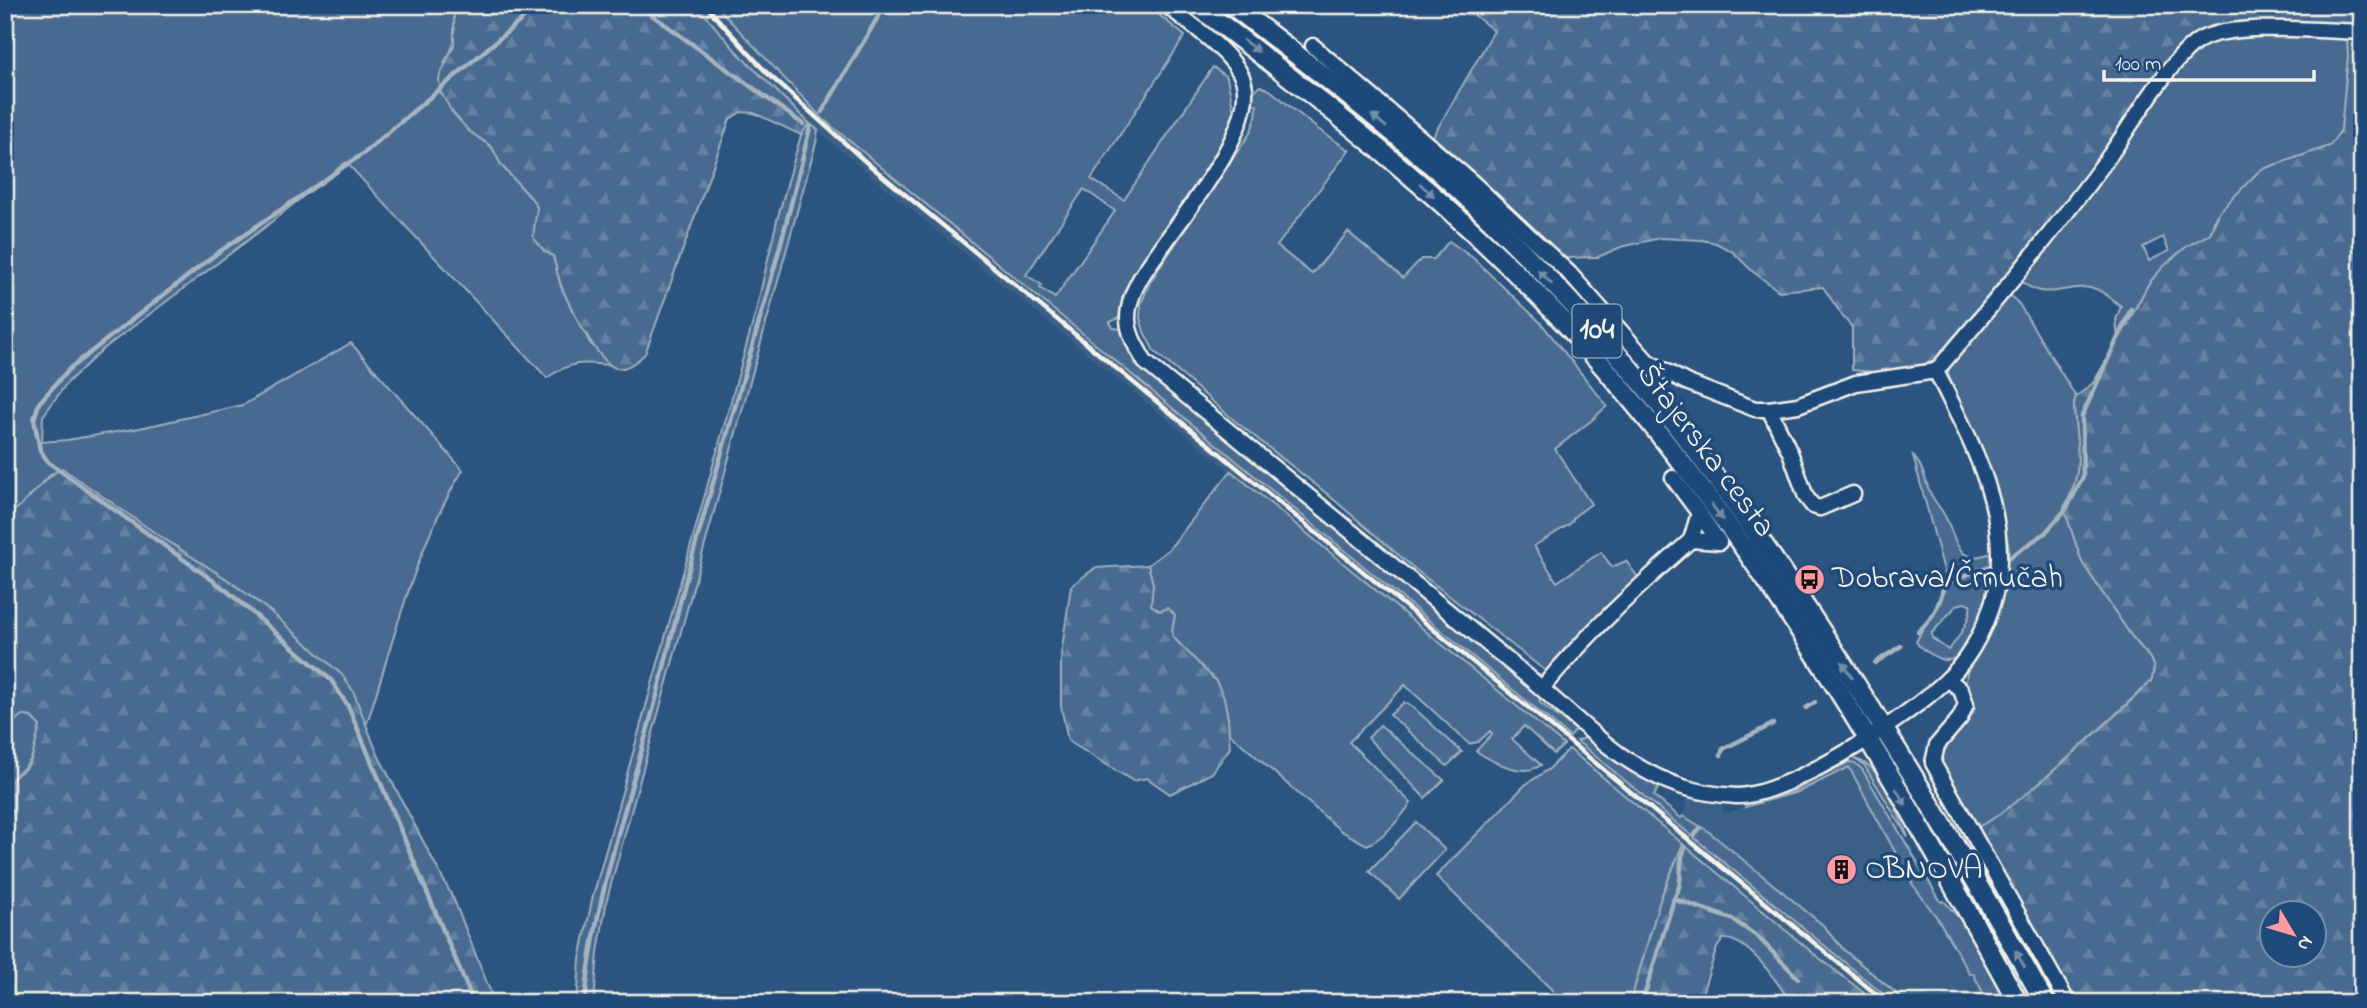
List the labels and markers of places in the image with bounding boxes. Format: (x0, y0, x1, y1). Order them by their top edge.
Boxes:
place label: Dobrava/Črnučah (1831, 556, 2063, 603)
bus stop icon: Dobrava/Črnučah (1792, 562, 1826, 596)
place label: OBNOVA (1865, 847, 1983, 894)
building icon: OBNOVA (1825, 853, 1859, 887)

